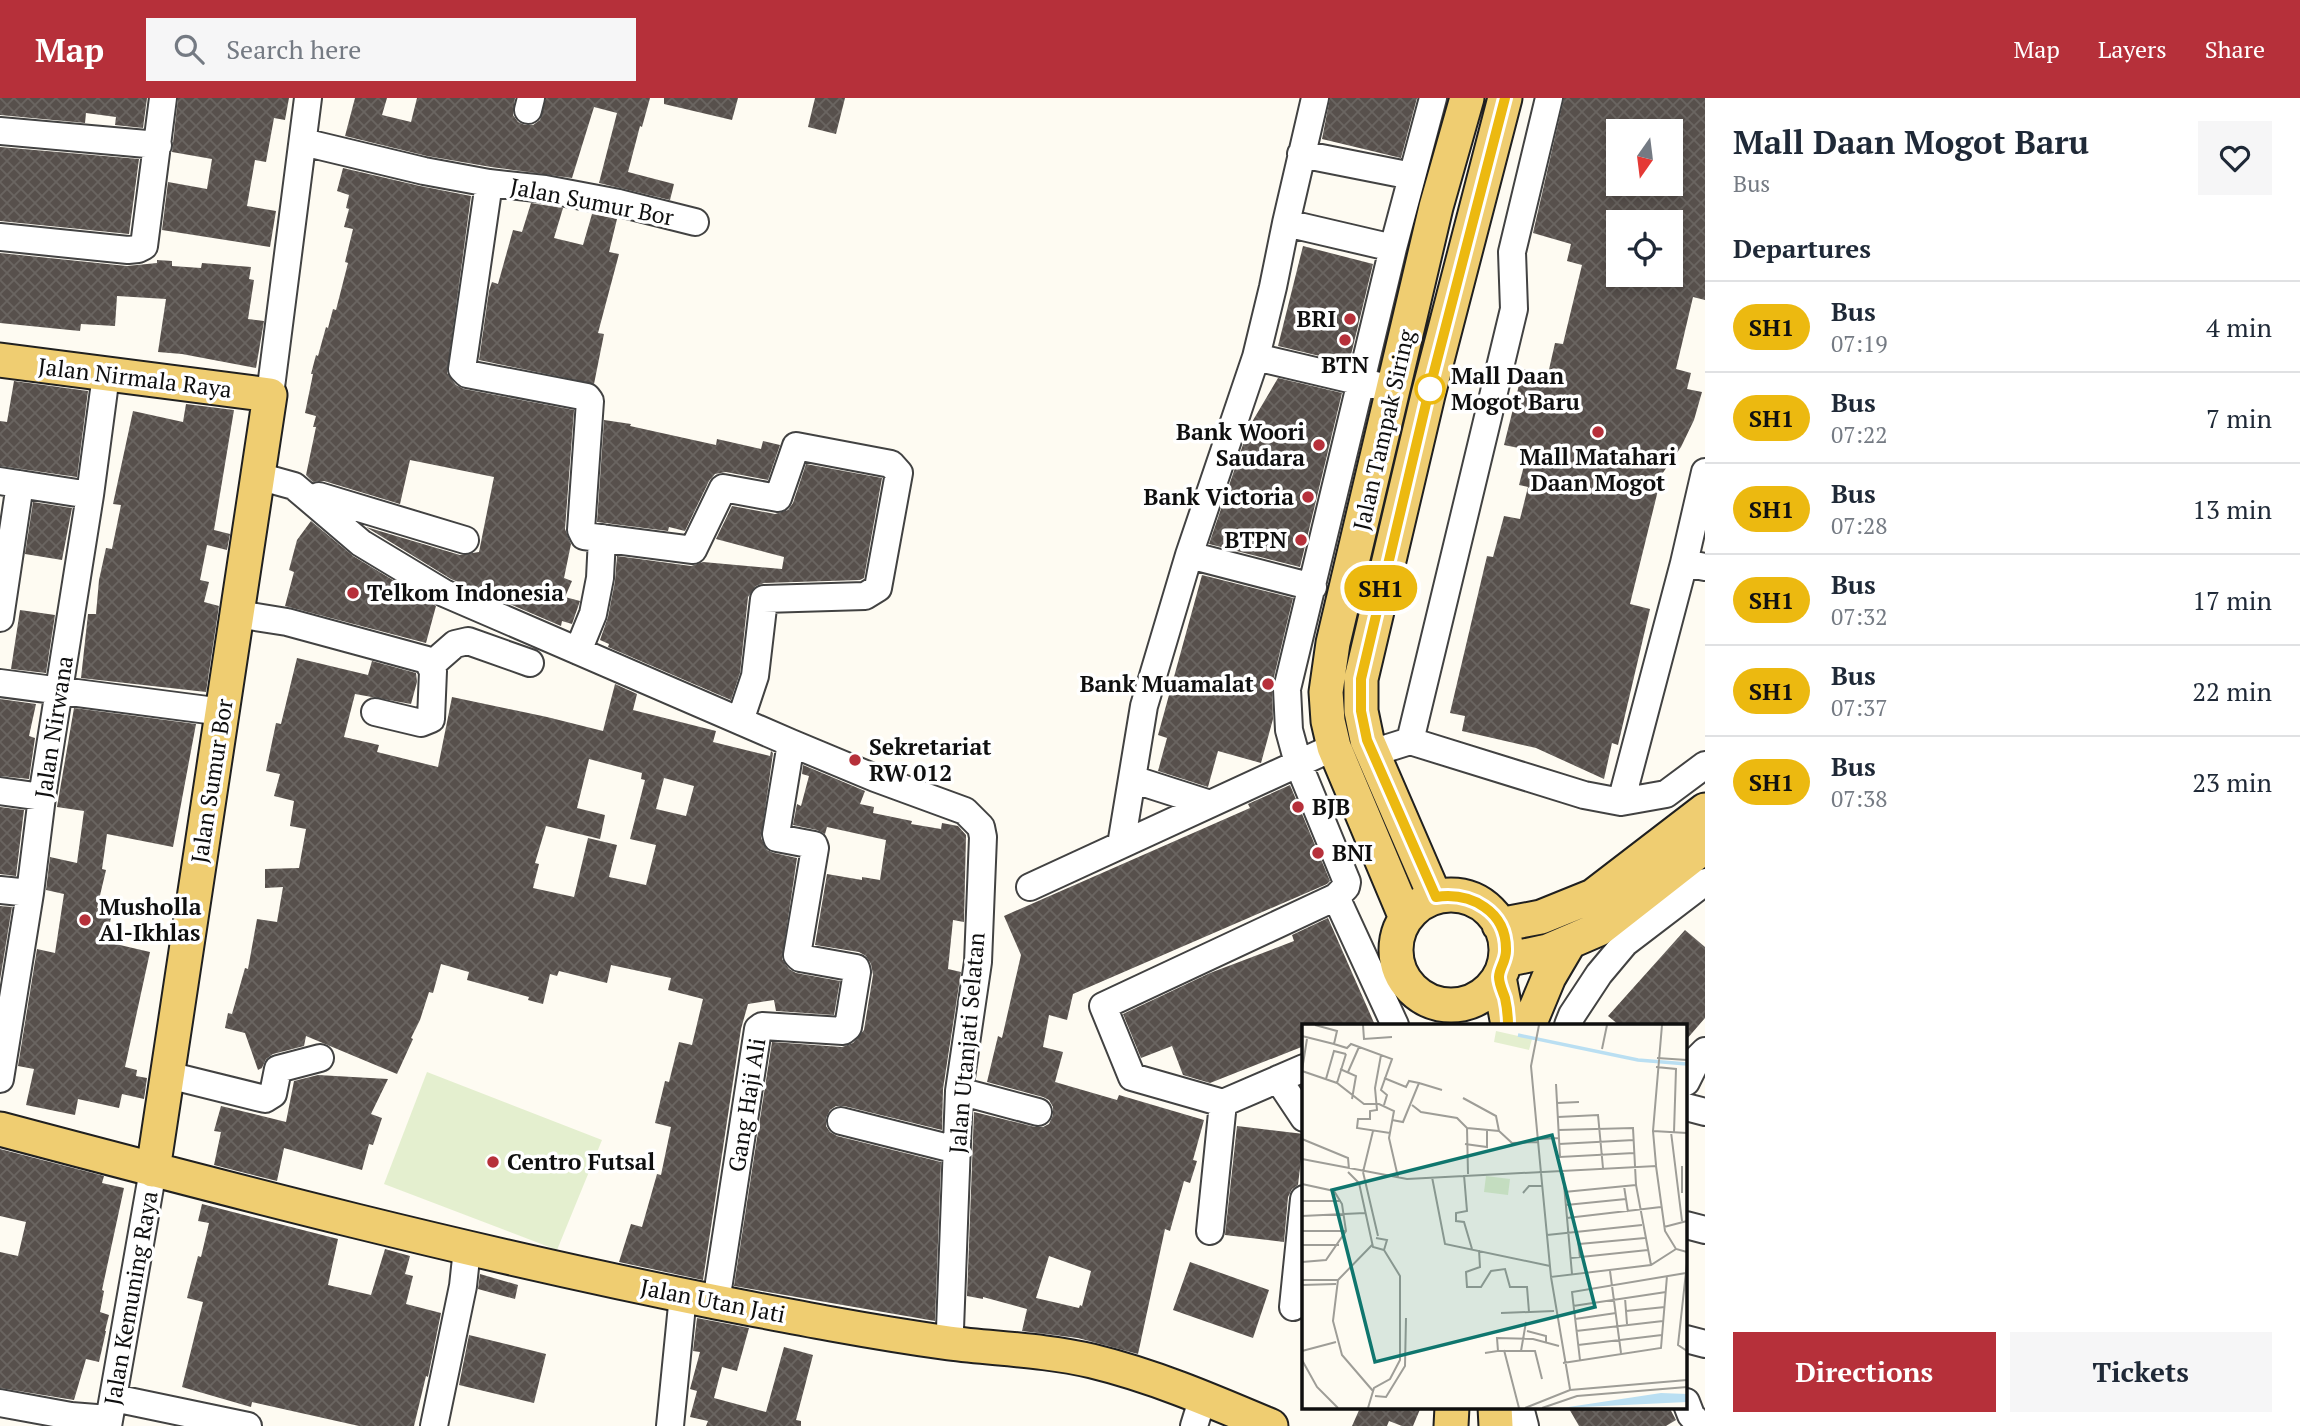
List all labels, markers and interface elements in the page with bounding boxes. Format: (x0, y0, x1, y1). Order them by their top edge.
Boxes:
search box (146, 18, 636, 81)
text: Map (35, 28, 104, 71)
icon: search (170, 30, 208, 68)
text: Search here (226, 32, 361, 66)
text: Map (2013, 33, 2060, 65)
text: Layers (2098, 33, 2167, 65)
text: Share (2205, 33, 2265, 65)
north arrow (1606, 119, 1684, 196)
map controls (1606, 119, 1683, 287)
text: Mall Daan Mogot Baru (1733, 120, 2089, 163)
button: heart (2198, 121, 2272, 195)
text: Bus (1733, 168, 1770, 199)
street label: Jalan Sumur Bor (508, 170, 677, 233)
button: locate (1606, 210, 1683, 287)
text: Departures (1733, 231, 1871, 265)
text: Bus (1831, 294, 1876, 328)
place label: BRI (1296, 303, 1336, 334)
text: 4 min (2206, 310, 2272, 344)
marker: BRI (1342, 311, 1358, 327)
text: SH1 (1749, 311, 1794, 343)
street label: Jalan Tampak Siring (1345, 326, 1422, 533)
text: 07:19 (1831, 328, 1888, 359)
marker: BTN (1337, 332, 1353, 348)
place label: BTN (1321, 349, 1369, 380)
street label: Jalan Nirmala Raya (36, 350, 234, 405)
place label: Mall Daan Mogot Baru (1451, 360, 1580, 417)
marker: Mall Daan Mogot Baru (1415, 374, 1445, 404)
text: Bus (1831, 385, 1876, 419)
text: 7 min (2206, 401, 2272, 435)
text: SH1 (1749, 402, 1794, 434)
place label: Bank Woori Saudara (1176, 416, 1305, 473)
text: 07:22 (1831, 419, 1888, 450)
marker: Mall Matahari Daan Mogot (1590, 424, 1606, 440)
marker: Bank Woori Saudara (1311, 437, 1327, 453)
place label: Mall Matahari Daan Mogot (1520, 441, 1677, 498)
text: Bus (1831, 476, 1876, 510)
place label: Bank Victoria (1144, 481, 1294, 512)
marker: Bank Victoria (1300, 489, 1316, 505)
text: 13 min (2192, 492, 2272, 526)
text: SH1 (1749, 493, 1794, 525)
text: 07:28 (1831, 510, 1888, 541)
place label: BTPN (1225, 524, 1287, 555)
marker: BTPN (1293, 532, 1309, 548)
line badge: SH1 (1341, 565, 1421, 611)
text: Bus (1831, 567, 1876, 601)
text: SH1 (1358, 572, 1404, 604)
place label: Telkom Indonesia (367, 577, 564, 608)
text: 17 min (2192, 583, 2272, 617)
text: SH1 (1749, 584, 1794, 616)
marker: Telkom Indonesia (345, 585, 361, 601)
text: 07:32 (1831, 601, 1888, 632)
street label: Jalan Nirwana (27, 653, 80, 800)
text: Bus (1831, 658, 1876, 692)
place label: Bank Muamalat (1080, 668, 1254, 699)
text: 22 min (2192, 674, 2272, 708)
text: SH1 (1749, 675, 1794, 707)
marker: Bank Muamalat (1260, 676, 1276, 692)
text: 07:37 (1831, 692, 1888, 723)
street label: Jalan Sumur Bor (183, 696, 240, 865)
place label: Sekretariat RW 012 (869, 731, 991, 788)
text: Bus (1831, 749, 1876, 783)
marker: Sekretariat RW 012 (847, 752, 863, 768)
text: 23 min (2192, 765, 2272, 799)
text: SH1 (1749, 766, 1794, 798)
text: 07:38 (1831, 783, 1888, 814)
place label: BJB (1312, 791, 1350, 822)
marker: BJB (1290, 799, 1306, 815)
place label: BNI (1332, 837, 1373, 868)
marker: BNI (1310, 845, 1326, 861)
place label: Musholla Al-Ikhlas (99, 891, 202, 948)
marker: Musholla Al-Ikhlas (77, 912, 93, 928)
street label: Jalan Utanjati Selatan (941, 931, 992, 1155)
inset map (1302, 1024, 1688, 1408)
street label: Gang Haji Ali (721, 1036, 772, 1174)
place label: Centro Futsal (507, 1146, 656, 1177)
marker: Centro Futsal (485, 1154, 501, 1170)
street label: Jalan Kemuning Raya (96, 1188, 165, 1407)
street label: Jalan Utan Jati (638, 1271, 788, 1330)
button: Directions (1733, 1332, 1996, 1412)
button: Tickets (2010, 1332, 2272, 1412)

